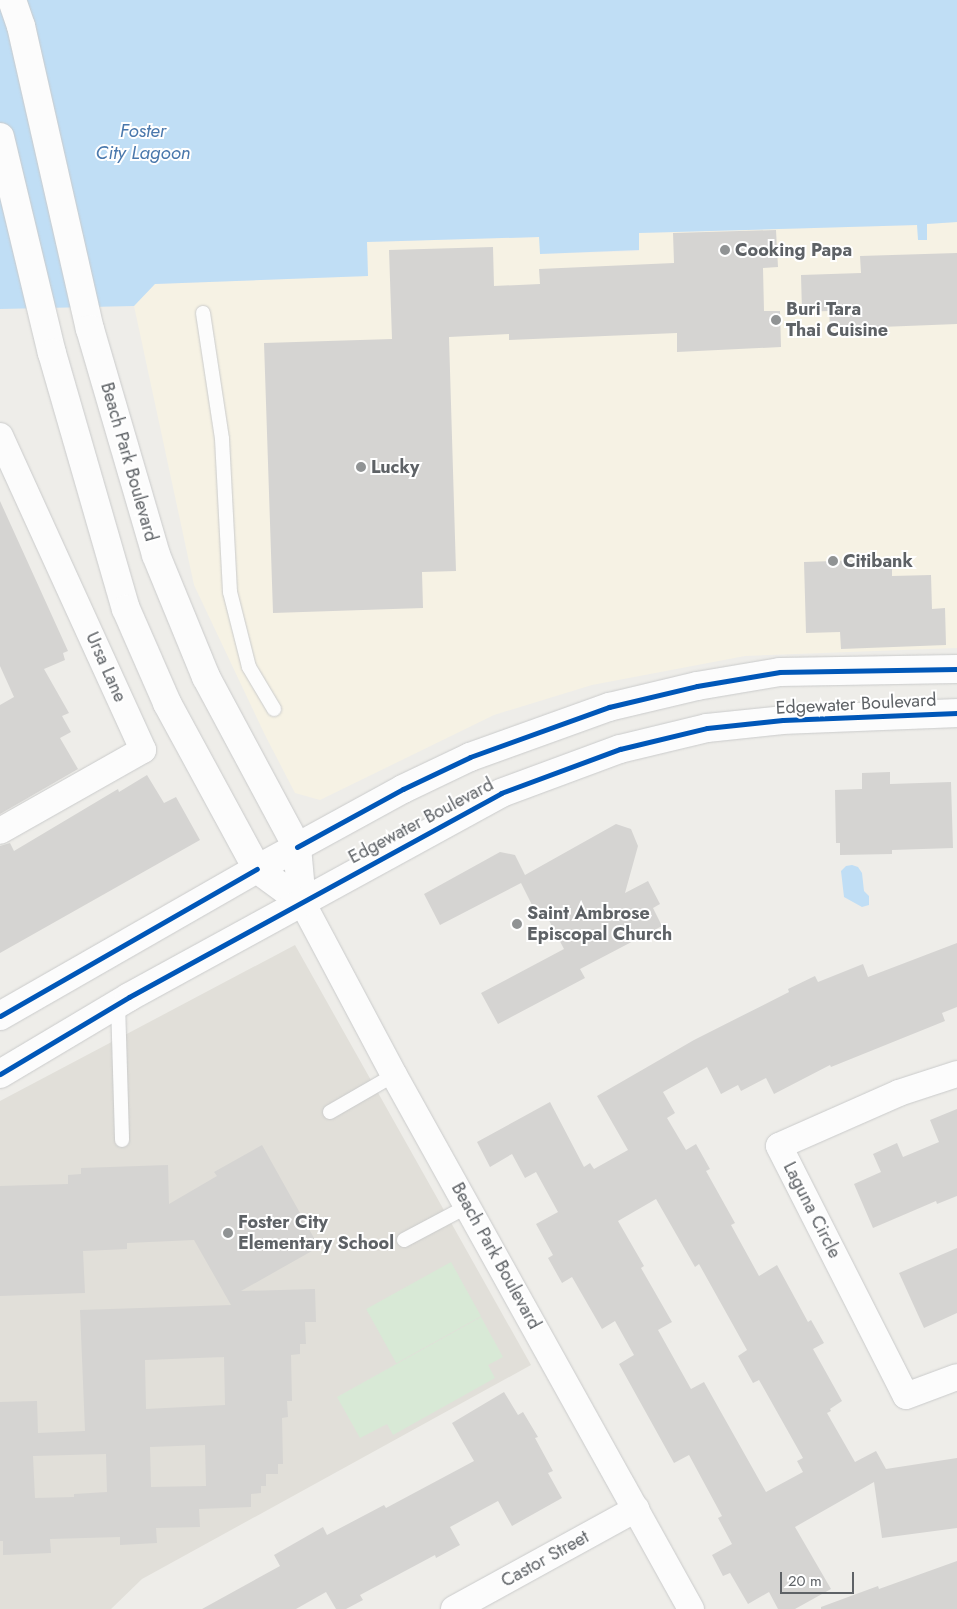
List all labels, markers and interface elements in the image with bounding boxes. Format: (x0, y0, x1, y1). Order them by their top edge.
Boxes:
water label: Foster City Lagoon (96, 120, 190, 164)
place label: Cooking Papa (735, 239, 852, 261)
marker: Cooking Papa (719, 244, 731, 256)
place label: Buri Tara Thai Cuisine (786, 299, 888, 342)
marker: Buri Tara Thai Cuisine (770, 314, 782, 326)
street label: Beach Park Boulevard (96, 380, 162, 544)
place label: Lucky (371, 456, 419, 478)
marker: Lucky (355, 461, 367, 473)
place label: Citibank (843, 550, 913, 572)
marker: Citibank (827, 555, 839, 567)
street label: Ursa Lane (81, 629, 131, 705)
street label: Edgewater Boulevard (775, 689, 937, 719)
street label: Edgewater Boulevard (345, 774, 497, 868)
place label: Saint Ambrose Episcopal Church (527, 903, 672, 946)
marker: Saint Ambrose Episcopal Church (511, 918, 523, 930)
street label: Laguna Circle (779, 1158, 845, 1262)
street label: Beach Park Boulevard (447, 1179, 545, 1333)
place label: Foster City Elementary School (238, 1212, 394, 1254)
marker: Foster City Elementary School (222, 1227, 234, 1239)
street label: Castor Street (497, 1526, 593, 1592)
scale bar (782, 1562, 856, 1594)
text: 20 m (788, 1570, 822, 1592)

